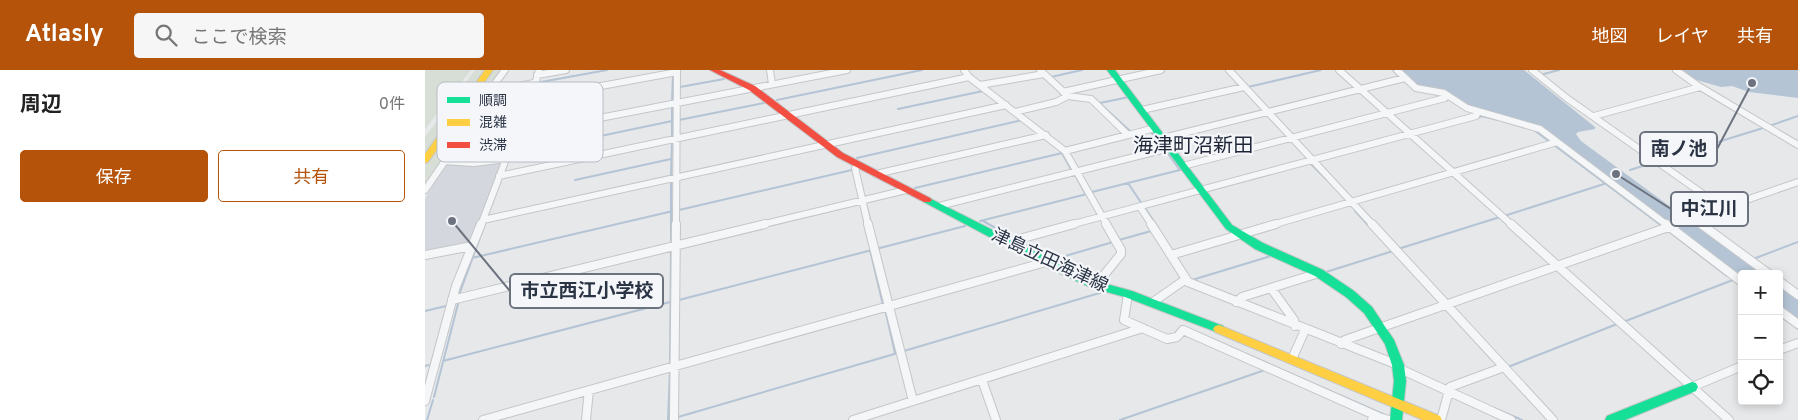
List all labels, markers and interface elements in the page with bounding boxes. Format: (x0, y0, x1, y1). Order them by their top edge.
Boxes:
search box (134, 13, 484, 58)
text: Atlasly (25, 20, 104, 50)
icon: search (152, 21, 180, 49)
text: ここで検索 (192, 26, 287, 50)
text: 地図 (1592, 26, 1628, 49)
text: レイヤ (1656, 26, 1709, 49)
text: 共有 (1737, 26, 1773, 49)
legend (437, 82, 603, 162)
text: 周辺 (20, 92, 62, 119)
text: 順調 (479, 93, 507, 110)
text: 0件 (379, 95, 405, 115)
text: 混雑 (479, 114, 507, 132)
callout: 南ノ池 (1640, 132, 1717, 166)
district label: 海津町沼新田 (1133, 134, 1253, 160)
text: 渋滞 (479, 138, 507, 155)
text: 南ノ池 (1650, 138, 1708, 162)
button: 保存 (20, 150, 208, 202)
button: 共有 (218, 150, 405, 202)
callout: 中江川 (1671, 192, 1748, 226)
text: 中江川 (1680, 198, 1738, 222)
street label: 津島立田海津線 (987, 224, 1111, 298)
map controls (1738, 270, 1783, 405)
button: + (1738, 270, 1783, 315)
callout: 市立西江小学校 (510, 274, 663, 308)
text: 市立西江小学校 (520, 280, 654, 304)
button: − (1738, 315, 1783, 360)
button: locate (1738, 360, 1783, 405)

